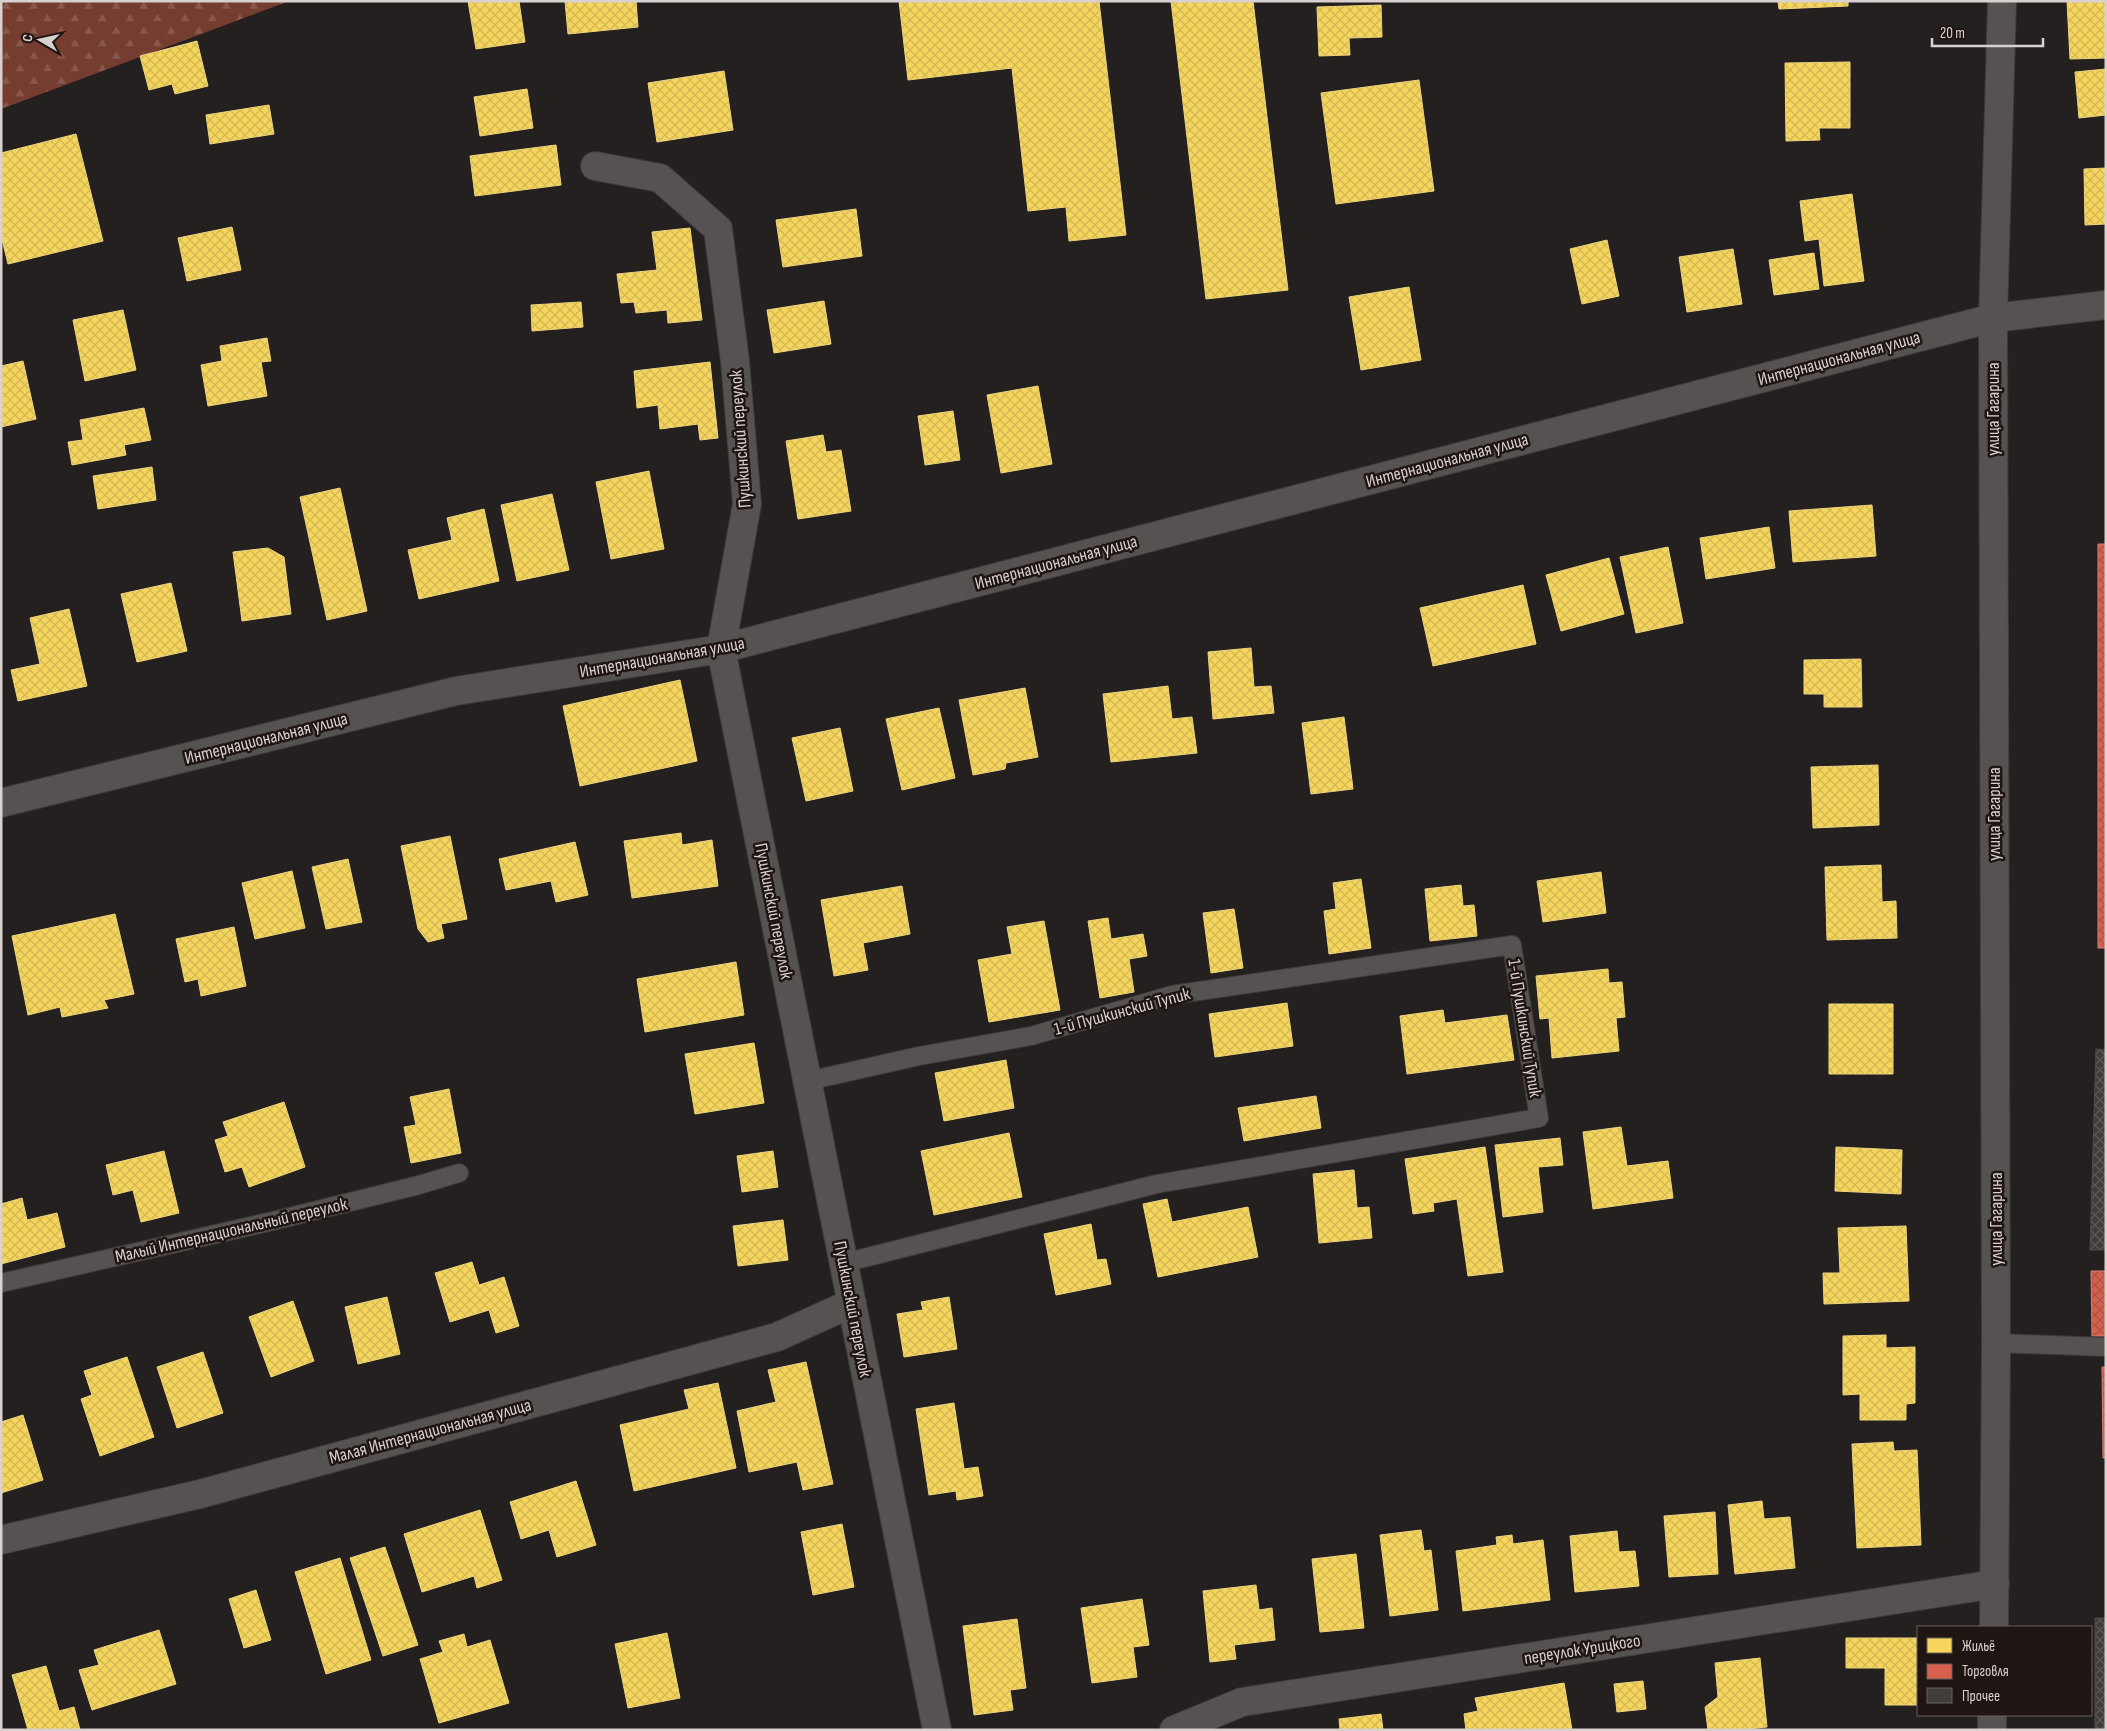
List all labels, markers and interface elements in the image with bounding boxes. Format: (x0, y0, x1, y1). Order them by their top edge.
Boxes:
north arrow (15, 15, 65, 65)
scale bar (1932, 15, 2043, 47)
text: 20 m (1940, 24, 1965, 43)
text: С (19, 33, 37, 43)
street label: Интернациональная улица (1756, 327, 1923, 390)
street label: улица Гагарина (1983, 362, 2004, 456)
street label: Пушкинский переулок (725, 369, 756, 509)
street label: Интернациональная улица (1364, 429, 1531, 492)
street label: Интернациональная улица (973, 531, 1140, 594)
street label: Интернациональная улица (578, 633, 746, 682)
street label: Интернациональная улица (182, 708, 350, 769)
street label: улица Гагарина (1984, 767, 2005, 861)
street label: Пушкинский переулок (750, 841, 797, 981)
street label: 1-й Пушкинский Тупик (1503, 957, 1546, 1099)
street label: 1-й Пушкинский Тупик (1052, 983, 1193, 1040)
street label: улица Гагарина (1986, 1172, 2007, 1266)
street label: Малый Интернациональный переулок (113, 1194, 349, 1267)
street label: Пушкинский переулок (829, 1239, 876, 1379)
street label: Малая Интернациональная улица (327, 1394, 533, 1469)
legend (1917, 1626, 2092, 1716)
street label: переулок Урицкого (1522, 1630, 1642, 1669)
text: Жильё (1962, 1637, 1995, 1656)
text: Торговля (1962, 1662, 2009, 1681)
text: Прочее (1962, 1687, 2000, 1706)

